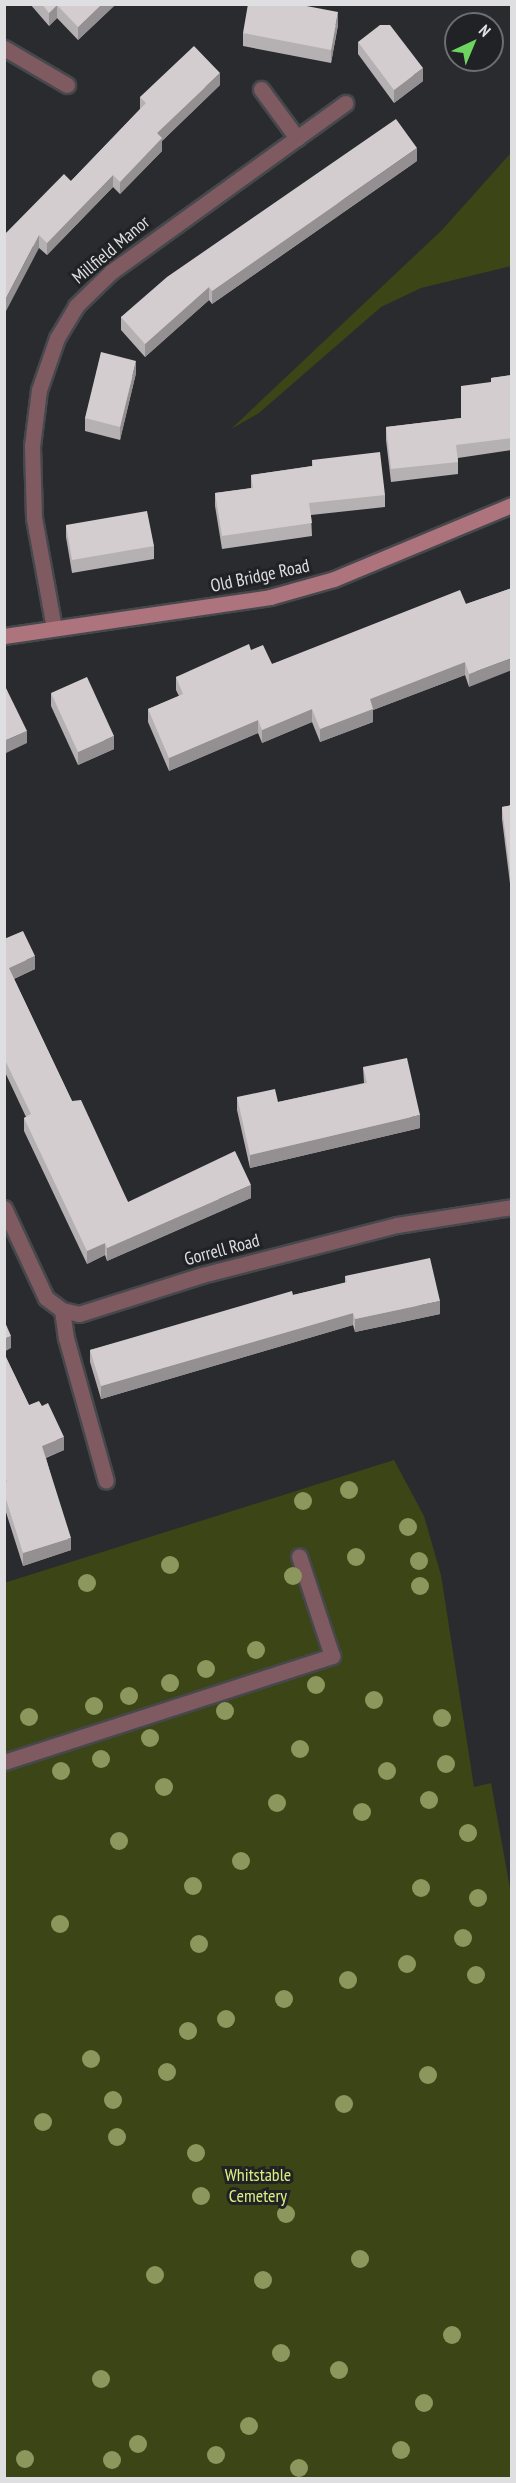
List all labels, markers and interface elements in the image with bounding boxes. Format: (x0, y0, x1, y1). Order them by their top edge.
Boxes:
north arrow (444, 12, 504, 72)
text: N (475, 20, 495, 41)
street label: Millfield Manor (68, 211, 154, 289)
street label: Old Bridge Road (209, 555, 311, 597)
street label: Gorrell Road (182, 1230, 262, 1270)
park label: Whitstable Cemetery (225, 2165, 291, 2208)

